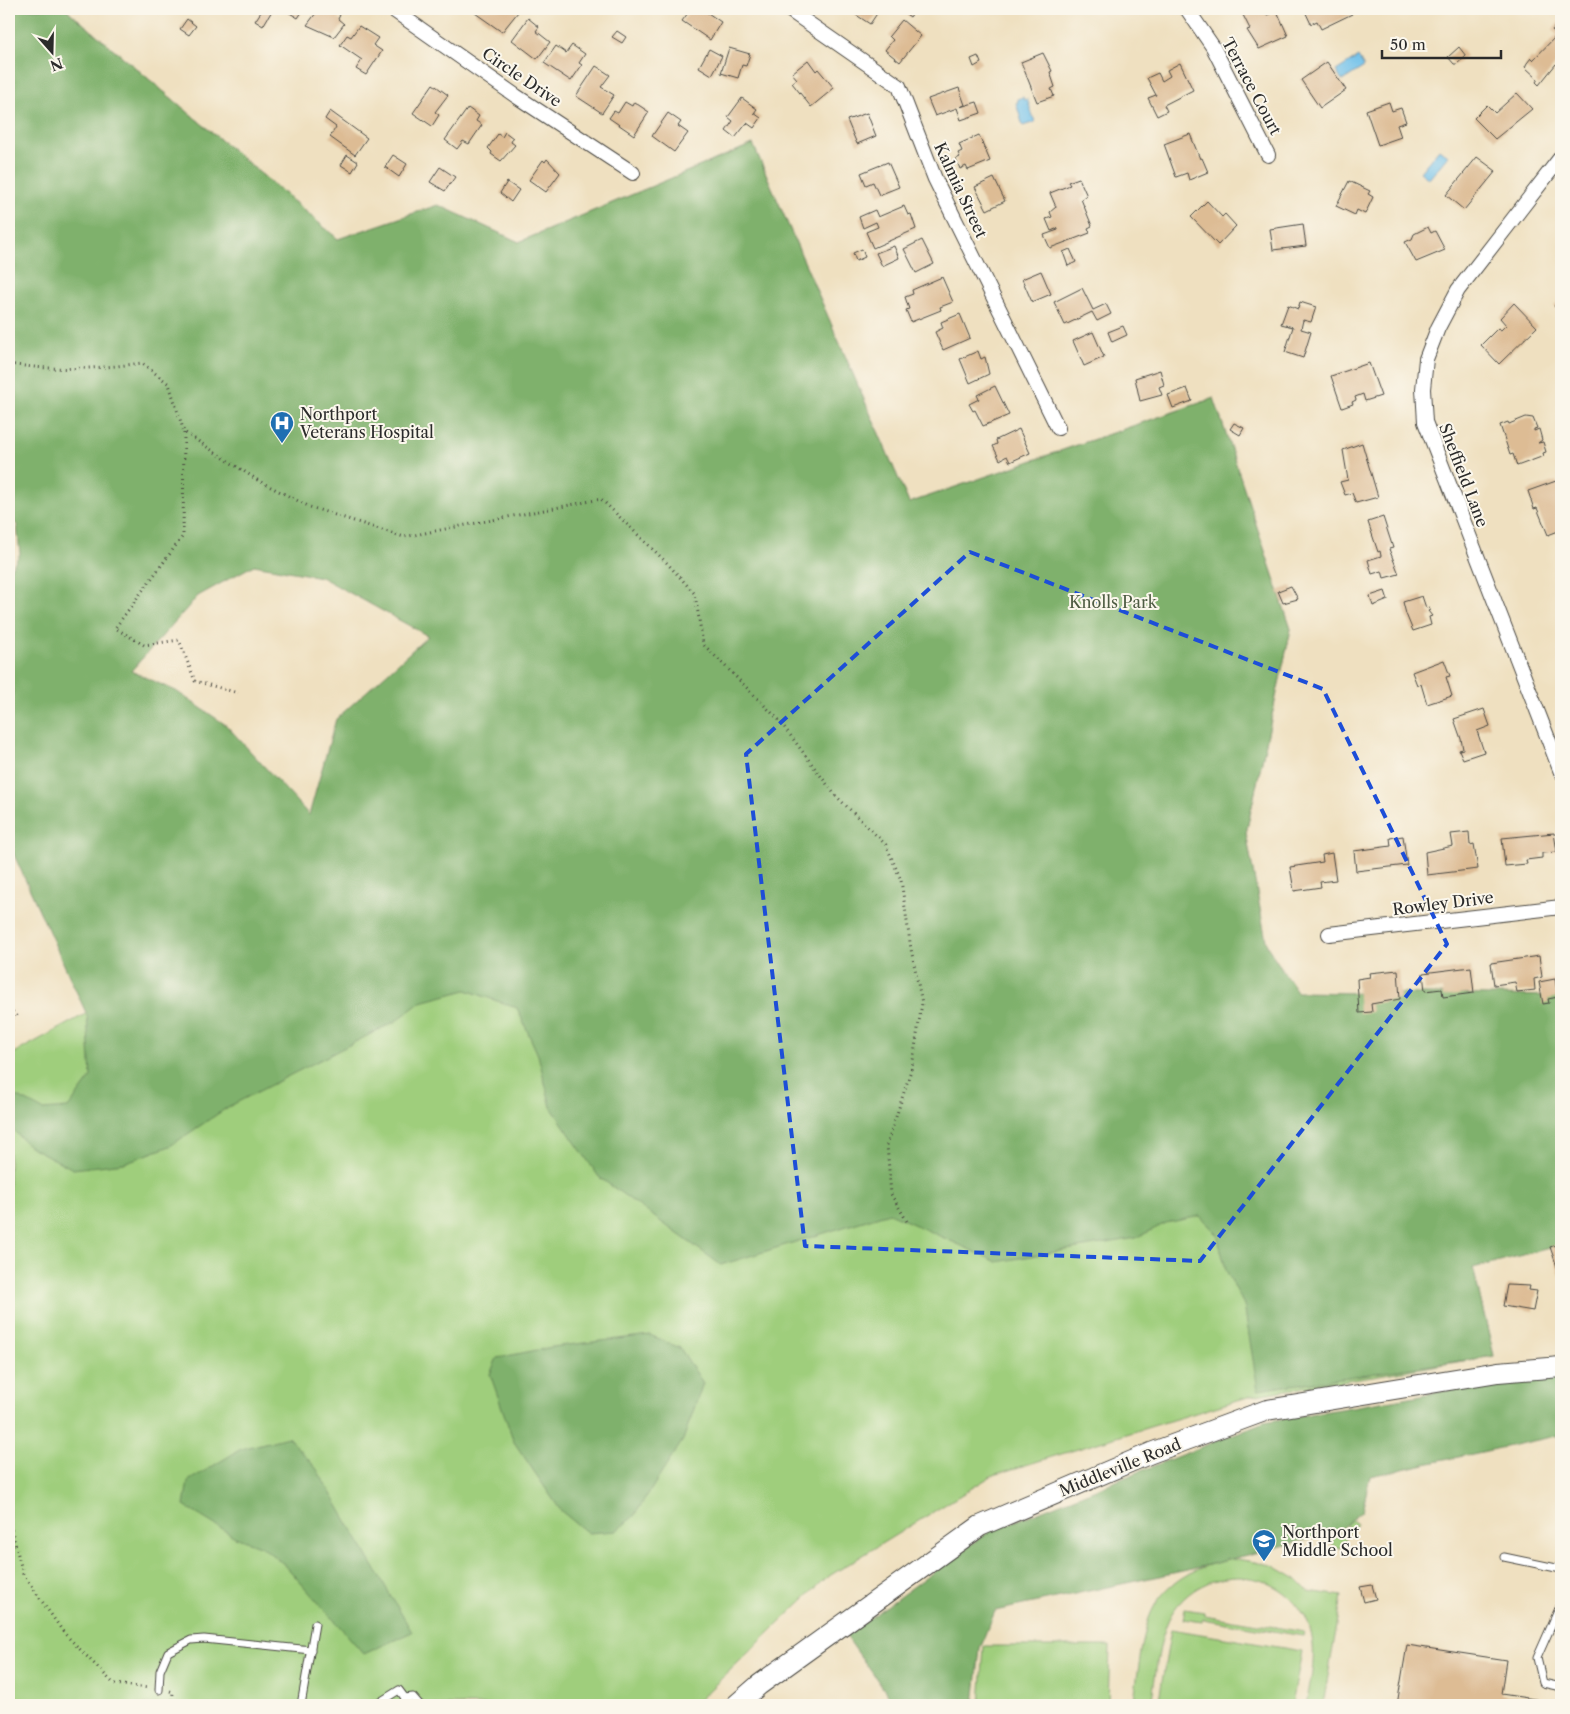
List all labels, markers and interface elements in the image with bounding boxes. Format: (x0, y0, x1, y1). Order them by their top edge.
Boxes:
north arrow (28, 28, 78, 78)
scale bar (1382, 28, 1501, 60)
street label: Terrace Court (1218, 34, 1286, 138)
text: 50 m (1390, 35, 1426, 54)
street label: Circle Drive (478, 43, 566, 111)
text: N (48, 54, 65, 75)
street label: Kalmia Street (930, 139, 992, 241)
place label: Northport Veterans Hospital (299, 404, 434, 442)
hospital icon: Northport Veterans Hospital (269, 410, 295, 444)
street label: Sheffield Lane (1435, 420, 1493, 530)
park label: Knolls Park (1069, 592, 1158, 612)
street label: Rowley Drive (1391, 887, 1495, 919)
street label: Middleville Road (1056, 1433, 1184, 1501)
place label: Northport Middle School (1282, 1522, 1393, 1560)
school or university icon: Northport Middle School (1251, 1528, 1277, 1562)

